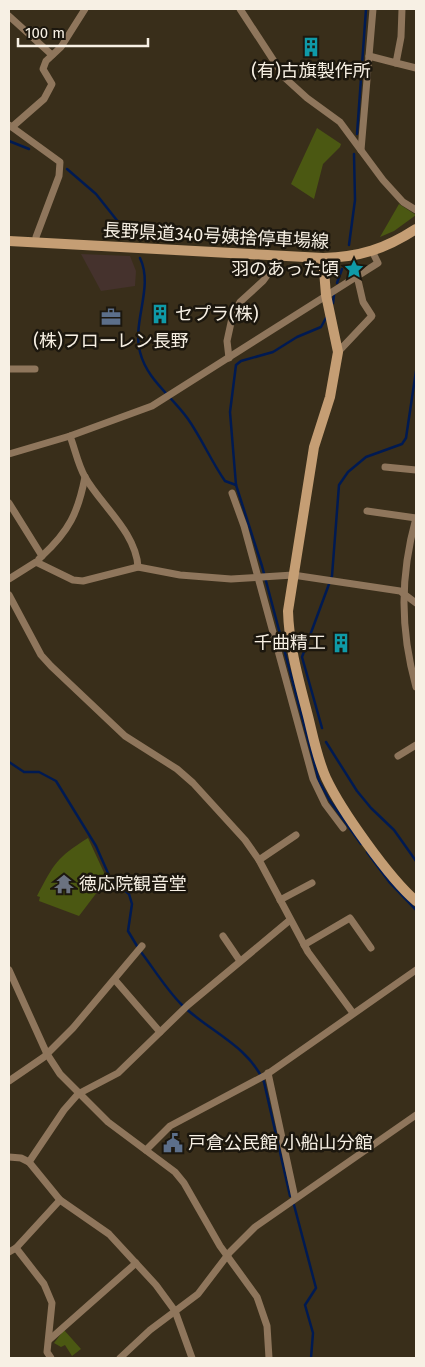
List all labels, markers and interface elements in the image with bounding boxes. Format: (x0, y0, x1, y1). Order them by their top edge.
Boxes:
scale bar (18, 15, 148, 47)
text: 100 m (25, 24, 65, 42)
building icon: (有)古旗製作所 (300, 36, 322, 58)
place label: (有)古旗製作所 (251, 60, 371, 82)
street label: 長野県道340号姨捨停車場線 (102, 219, 330, 253)
place label: 羽のあった頃 (231, 258, 339, 280)
place icon: 羽のあった頃 (343, 258, 365, 280)
building icon: セプラ(株) (149, 303, 171, 325)
place label: セプラ(株) (175, 303, 259, 325)
office icon: (株)フローレン長野 (100, 306, 122, 328)
place label: (株)フローレン長野 (33, 330, 189, 352)
place label: 千曲精工 (254, 632, 326, 654)
building icon: 千曲精工 (330, 632, 352, 654)
temple icon: 徳応院観音堂 (53, 873, 75, 895)
place label: 徳応院観音堂 (79, 873, 187, 895)
public building icon: 戸倉公民館 小船山分館 (162, 1132, 184, 1154)
place label: 戸倉公民館 小船山分館 (188, 1132, 373, 1154)

